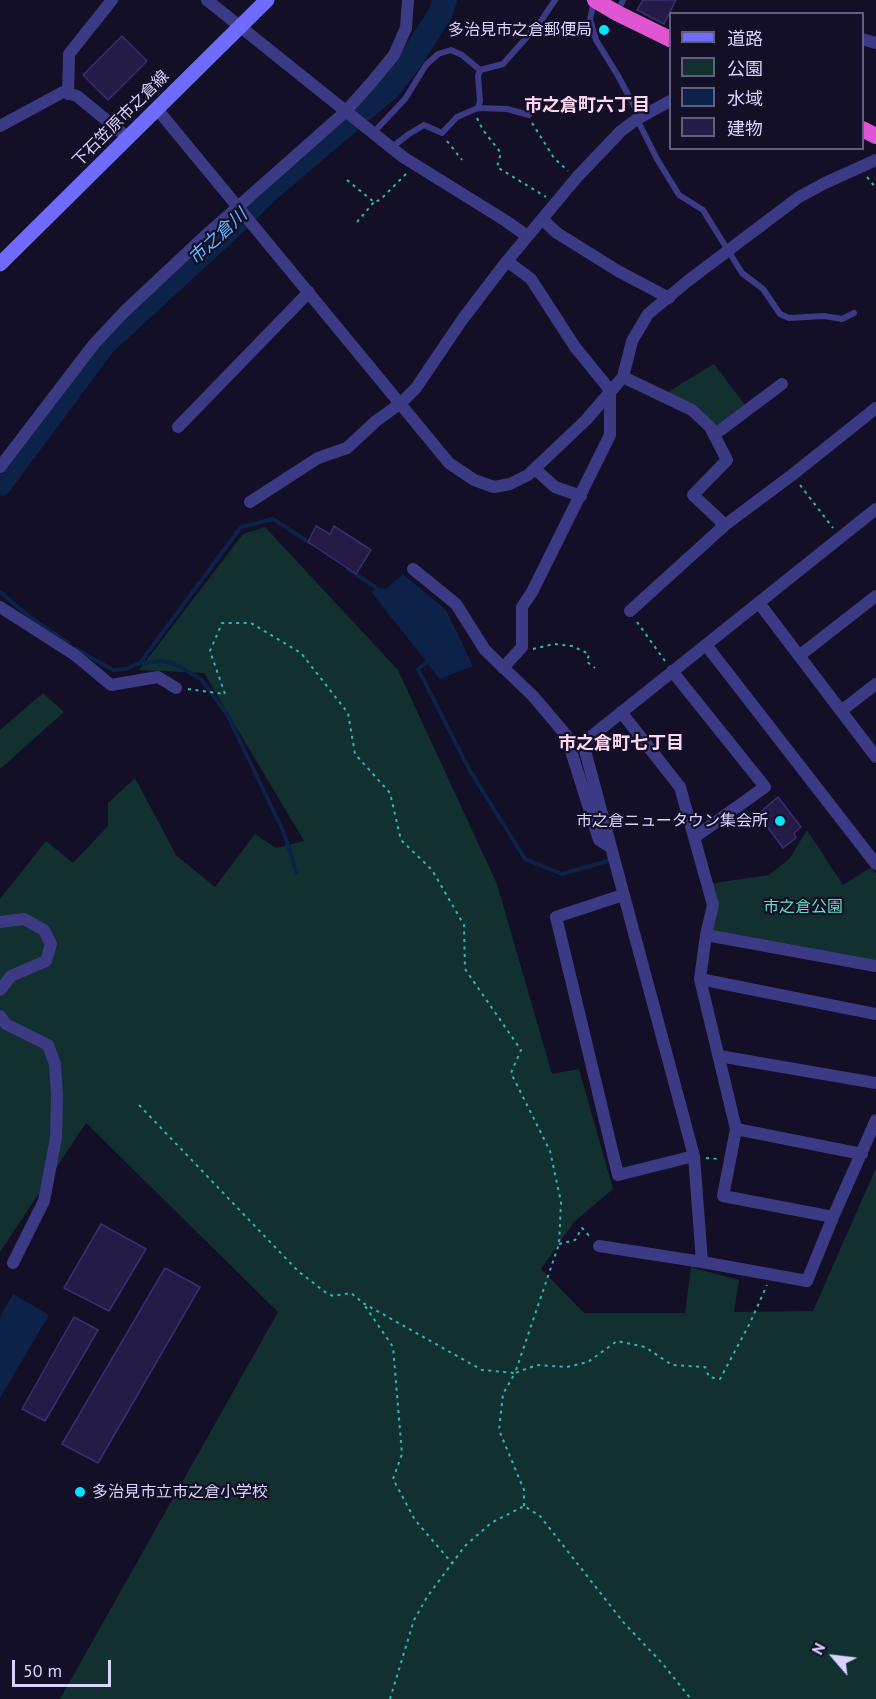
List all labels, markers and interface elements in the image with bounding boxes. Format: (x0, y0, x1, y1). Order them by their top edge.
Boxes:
legend (669, 12, 864, 150)
place label: 多治見市之倉郵便局 (448, 20, 592, 40)
marker: 多治見市之倉郵便局 (597, 23, 611, 37)
text: 道路 (727, 27, 763, 50)
text: 公園 (727, 57, 763, 80)
street label: 下石笠原市之倉線 (69, 67, 173, 171)
text: 水域 (727, 87, 763, 110)
district label: 市之倉町六丁目 (524, 95, 650, 117)
text: 建物 (727, 117, 763, 140)
water label: 市之倉川 (184, 205, 252, 269)
district label: 市之倉町七丁目 (558, 733, 684, 755)
place label: 市之倉ニュータウン集会所 (576, 811, 768, 831)
marker: 市之倉ニュータウン集会所 (773, 814, 787, 828)
park label: 市之倉公園 (763, 897, 843, 917)
place label: 多治見市立市之倉小学校 (92, 1482, 268, 1502)
marker: 多治見市立市之倉小学校 (73, 1485, 87, 1499)
north arrow (804, 1627, 864, 1687)
text: N (807, 1639, 829, 1658)
scale bar (15, 1648, 114, 1686)
text: 50 m (23, 1659, 62, 1682)

